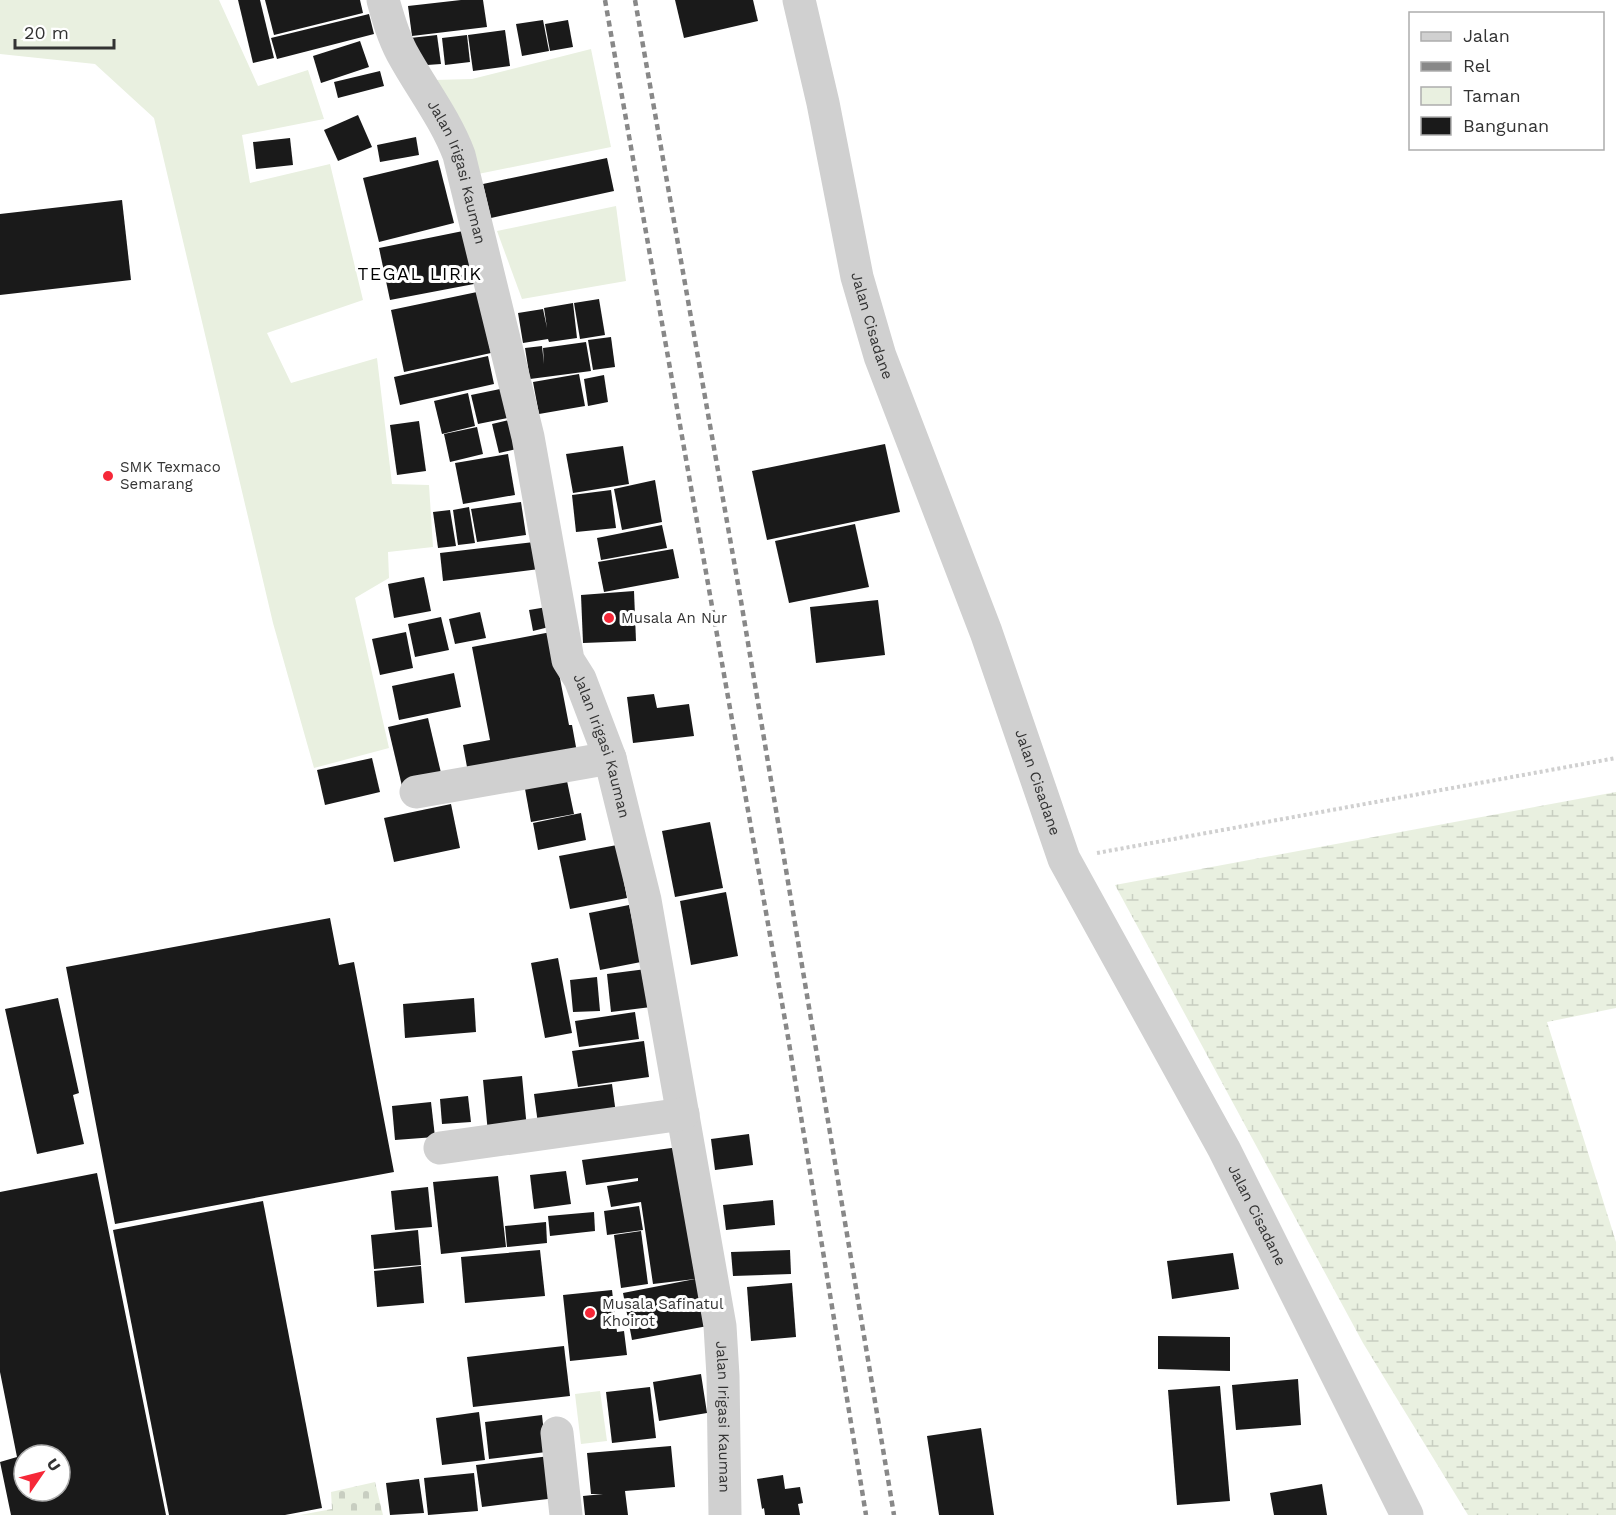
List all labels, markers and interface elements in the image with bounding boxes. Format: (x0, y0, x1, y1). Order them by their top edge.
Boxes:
scale bar (15, 12, 114, 50)
legend (1409, 12, 1604, 150)
text: 20 m (24, 22, 69, 43)
text: Jalan (1463, 25, 1510, 46)
text: Rel (1463, 55, 1491, 76)
text: Taman (1463, 85, 1521, 106)
street label: Jalan Irigasi Kauman (424, 97, 489, 246)
text: Bangunan (1463, 115, 1549, 136)
district label: TEGAL LIRIK (357, 263, 483, 284)
street label: Jalan Cisadane (847, 271, 897, 382)
place label: SMK Texmaco Semarang (120, 458, 221, 493)
marker: SMK Texmaco Semarang (101, 469, 115, 483)
place label: Musala An Nur (621, 609, 727, 627)
marker: Musala An Nur (602, 611, 616, 625)
street label: Jalan Irigasi Kauman (569, 669, 633, 820)
street label: Jalan Cisadane (1011, 727, 1064, 838)
street label: Jalan Cisadane (1224, 1161, 1290, 1269)
place label: Musala Safinatul Khoirot (602, 1295, 724, 1330)
marker: Musala Safinatul Khoirot (583, 1306, 597, 1320)
street label: Jalan Irigasi Kauman (712, 1340, 734, 1493)
north arrow (12, 1443, 72, 1503)
text: U (43, 1455, 65, 1475)

